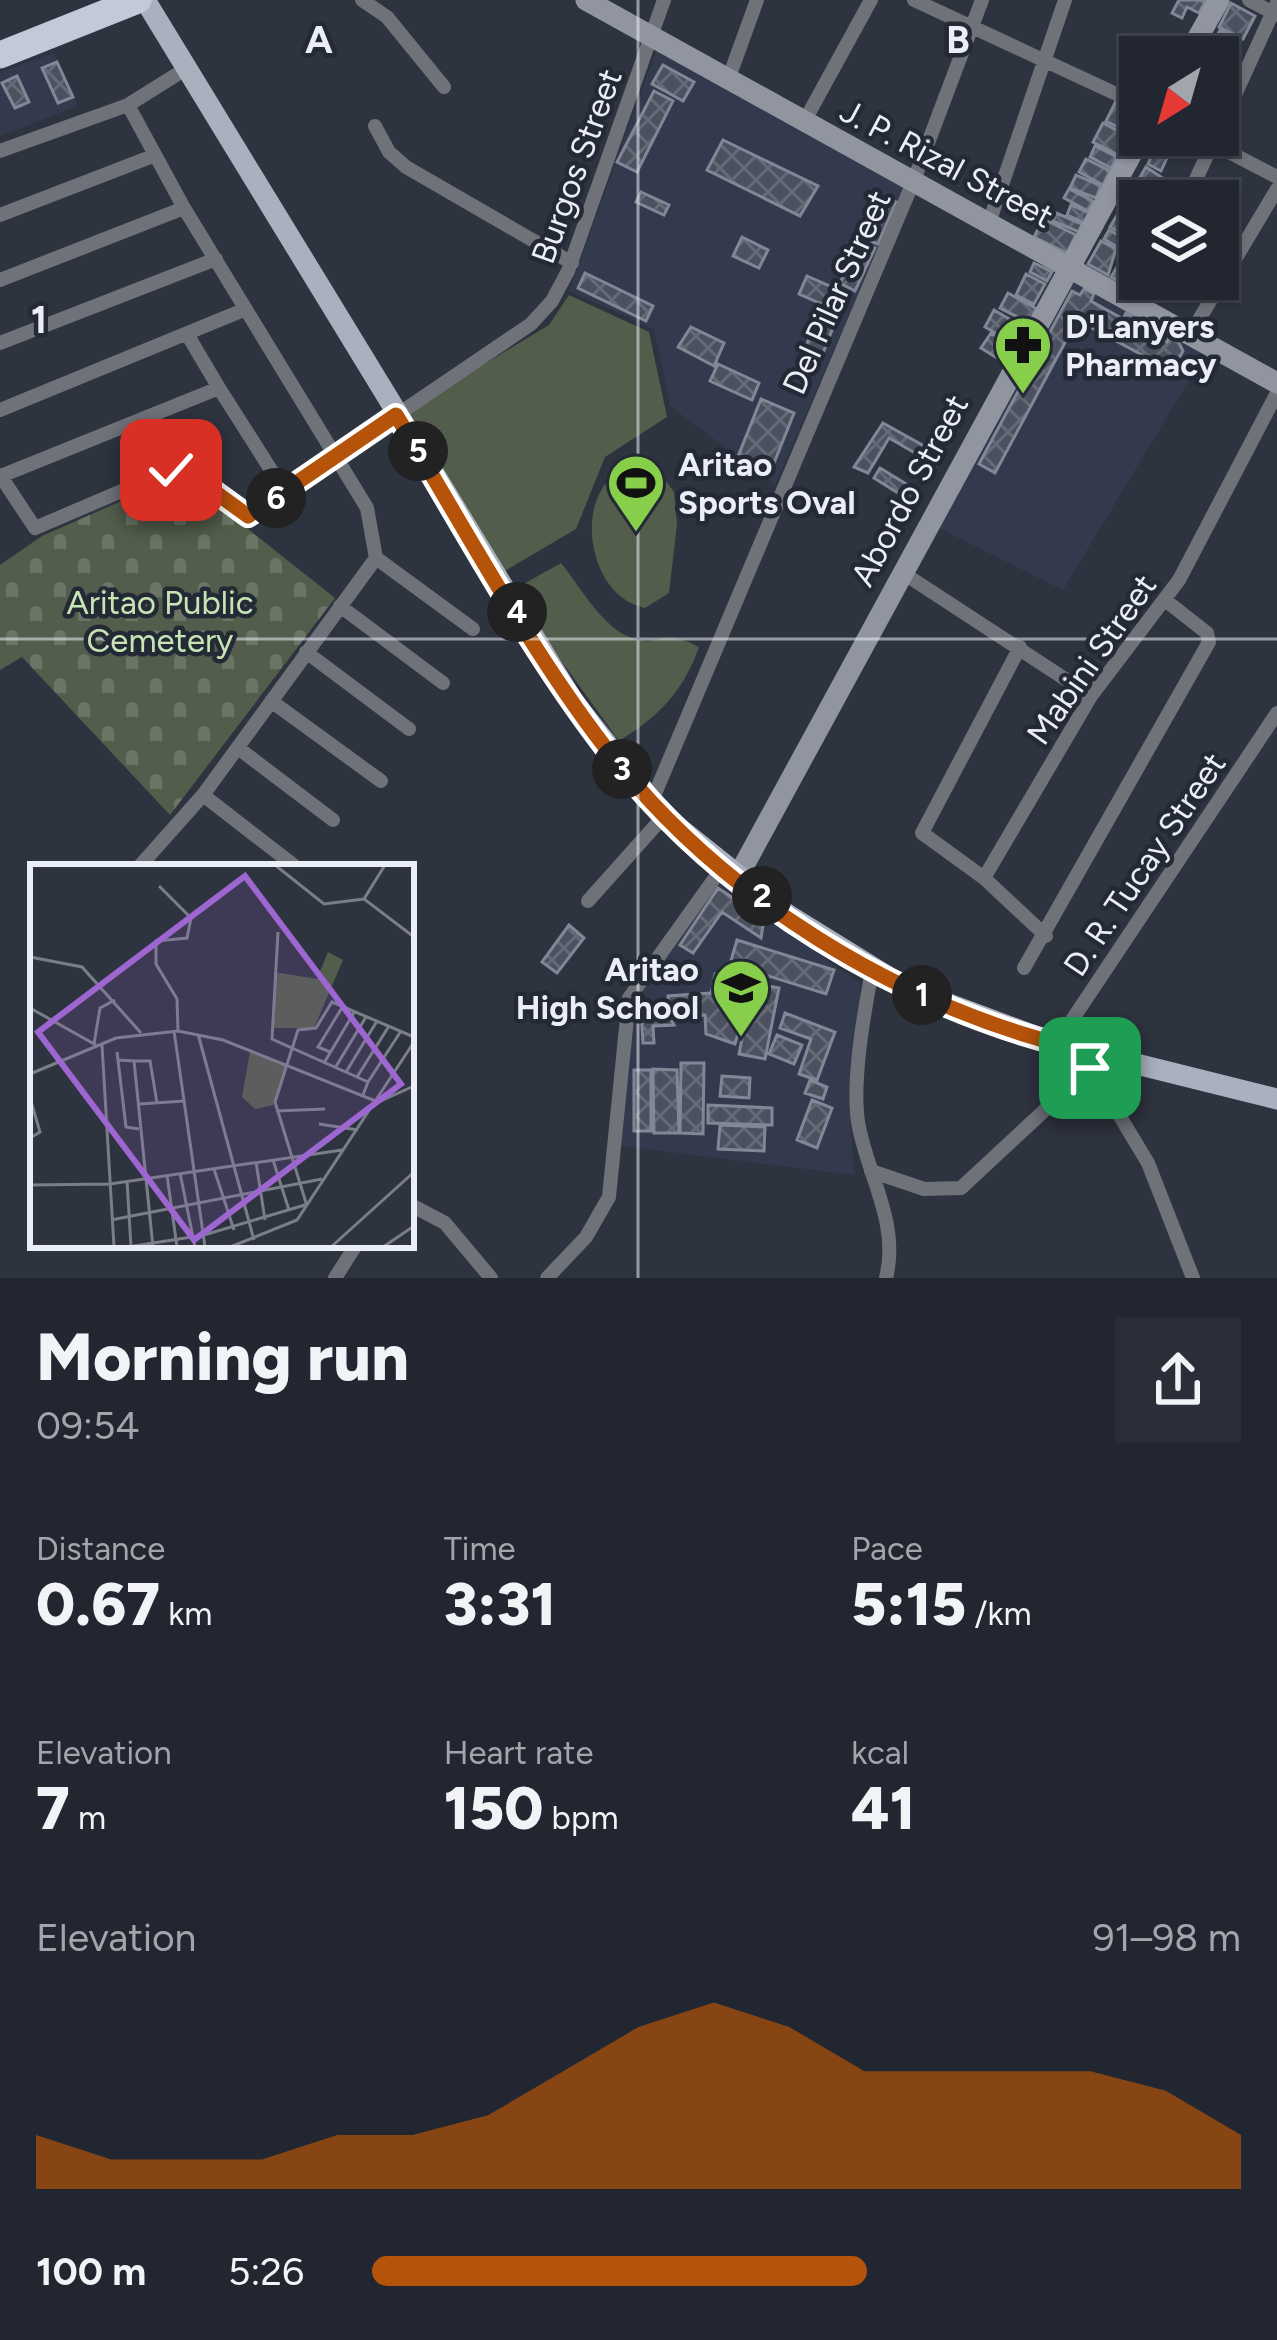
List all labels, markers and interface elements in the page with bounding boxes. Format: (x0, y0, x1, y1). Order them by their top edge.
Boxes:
text: A (305, 16, 333, 63)
text: B (946, 16, 970, 63)
north arrow (1119, 36, 1239, 156)
map controls (1119, 36, 1239, 300)
street label: Burgos Street (523, 64, 630, 269)
street label: J. P. Rizal Street (834, 91, 1060, 236)
button: layers (1119, 180, 1239, 300)
street label: Del Pilar Street (774, 184, 899, 400)
text: 1 (31, 296, 47, 343)
place label: D'Lanyers Pharmacy (1065, 307, 1216, 384)
pharmacy icon: D'Lanyers Pharmacy (992, 314, 1054, 396)
street label: Abordo Street (843, 388, 976, 593)
pin (120, 419, 222, 521)
pin: 5 (388, 421, 448, 481)
text: 5 (408, 431, 428, 470)
icon: check (138, 437, 204, 503)
place label: Aritao Sports Oval (678, 445, 856, 522)
sports icon: Aritao Sports Oval (605, 452, 667, 534)
pin: 6 (246, 468, 306, 528)
text: 6 (266, 478, 286, 517)
street label: Mabini Street (1019, 567, 1164, 752)
pin: 4 (487, 582, 547, 642)
park label: Aritao Public Cemetery (66, 583, 254, 660)
text: 4 (507, 592, 527, 631)
pin: 3 (592, 739, 652, 799)
street label: D. R. Tucay Street (1055, 745, 1234, 983)
text: 3 (613, 749, 631, 788)
inset map (30, 864, 414, 1248)
pin: 2 (732, 866, 792, 926)
text: 2 (752, 876, 772, 915)
place label: Aritao High School (516, 950, 699, 1027)
school or university icon: Aritao High School (710, 957, 772, 1039)
pin: 1 (892, 965, 952, 1025)
text: 1 (915, 975, 929, 1014)
pin (1039, 1017, 1141, 1119)
icon: arrive (1057, 1035, 1123, 1101)
text: Morning run (36, 1317, 409, 1397)
button: share (1115, 1317, 1241, 1443)
text: 09:54 (36, 1402, 140, 1449)
text: Distance (36, 1529, 165, 1568)
text: Time (444, 1529, 516, 1568)
text: Pace (851, 1529, 923, 1568)
text: 0.67 (36, 1568, 160, 1640)
text: 3:31 (444, 1568, 556, 1640)
text: 5:15 (851, 1568, 966, 1640)
text: km (160, 1594, 212, 1633)
text: /km (966, 1594, 1032, 1633)
text: Elevation (36, 1733, 172, 1772)
text: Heart rate (444, 1733, 593, 1772)
text: kcal (851, 1733, 909, 1772)
text: 7 (36, 1772, 70, 1844)
text: 150 (444, 1772, 543, 1844)
text: 41 (851, 1772, 915, 1844)
text: m (70, 1798, 106, 1837)
text: bpm (543, 1798, 618, 1837)
text: Elevation (36, 1914, 196, 1961)
text: 91–98 m (1093, 1914, 1241, 1961)
text: 100 m (36, 2248, 146, 2295)
text: 5:26 (228, 2248, 304, 2295)

